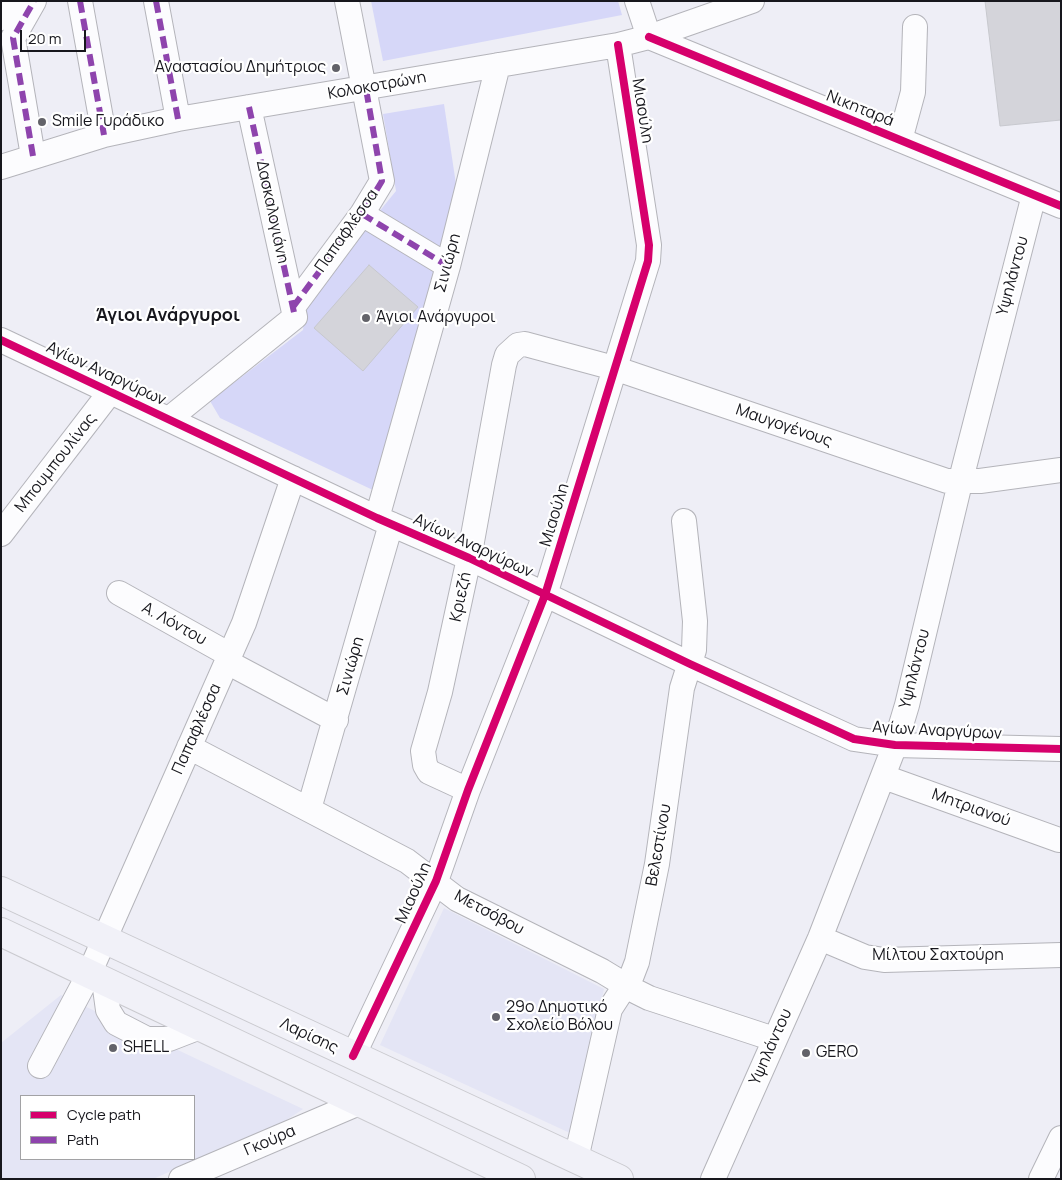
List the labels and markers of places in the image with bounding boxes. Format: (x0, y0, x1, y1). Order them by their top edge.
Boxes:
place label: Αναστασίου Δημήτριος (155, 58, 326, 78)
marker: Αναστασίου Δημήτριος (330, 62, 342, 74)
place label: Smile Γυράδικο (52, 112, 164, 132)
marker: Smile Γυράδικο (36, 116, 48, 128)
place label: Άγιοι Ανάργυροι (376, 308, 496, 328)
marker: Άγιοι Ανάργυροι (360, 312, 372, 324)
place label: 29ο Δημοτικό Σχολείο Βόλου (506, 998, 613, 1036)
marker: 29ο Δημοτικό Σχολείο Βόλου (490, 1011, 502, 1023)
place label: SHELL (123, 1038, 169, 1058)
marker: SHELL (107, 1042, 119, 1054)
place label: GERO (816, 1043, 858, 1063)
marker: GERO (800, 1047, 812, 1059)

